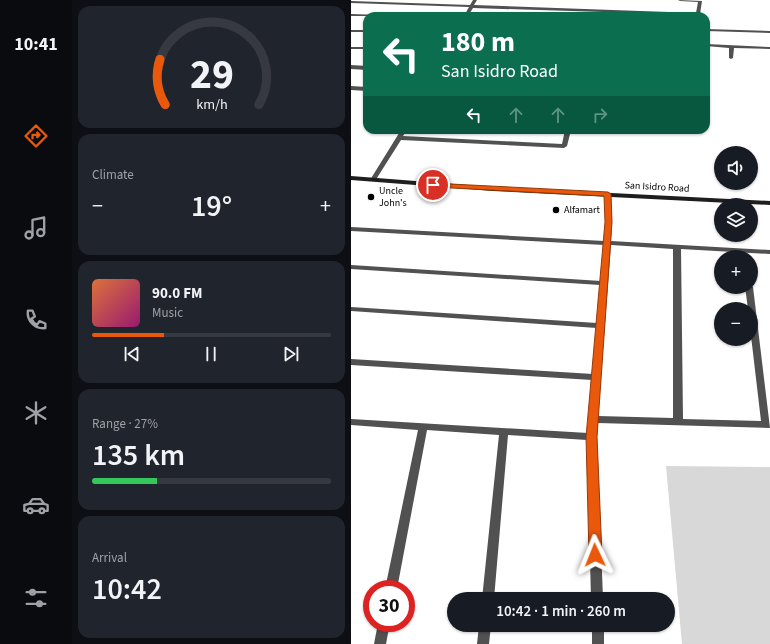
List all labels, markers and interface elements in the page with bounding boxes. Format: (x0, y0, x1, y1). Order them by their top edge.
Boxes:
text: 180 m (441, 22, 515, 62)
icon: left (375, 28, 427, 80)
text: 10:41 (14, 32, 58, 57)
text: 29 (190, 45, 233, 105)
text: San Isidro Road (441, 59, 558, 84)
text: km/h (196, 93, 227, 114)
icon: left (463, 104, 485, 126)
icon: ahead (505, 104, 527, 126)
icon: ahead (547, 104, 569, 126)
icon: right (589, 104, 611, 126)
icon: directions (22, 122, 50, 150)
map controls (714, 146, 758, 346)
button: sound (714, 146, 758, 190)
text: Climate (92, 166, 134, 184)
pin (416, 168, 450, 202)
icon: arrive (422, 174, 444, 196)
street label: San Isidro Road (624, 178, 690, 196)
place label: Uncle John's (379, 184, 407, 210)
text: 19° (191, 185, 232, 228)
text: − (92, 190, 103, 222)
text: + (320, 190, 331, 222)
marker: Uncle John's (366, 192, 376, 202)
button: layers (714, 198, 758, 242)
place label: Alfamart (564, 203, 601, 217)
marker: Alfamart (551, 205, 561, 215)
icon: music (22, 214, 50, 242)
button: + (714, 250, 758, 294)
text: 90.0 FM (152, 283, 203, 304)
button: − (714, 302, 758, 346)
text: Music (152, 304, 183, 322)
icon: phone (22, 306, 50, 334)
icon: previous (121, 343, 143, 365)
icon: pause (200, 343, 222, 365)
icon: next (280, 343, 302, 365)
icon: climate (22, 399, 50, 427)
text: Range · 27% (92, 415, 158, 433)
text: 135 km (92, 434, 185, 477)
icon: car (22, 491, 50, 519)
position arrow (574, 534, 616, 576)
text: Arrival (92, 549, 127, 567)
text: 10:42 (92, 568, 162, 611)
speed limit sign: 30 (363, 580, 415, 632)
icon: filters (22, 584, 50, 612)
text: 10:42 · 1 min · 260 m (496, 601, 626, 622)

